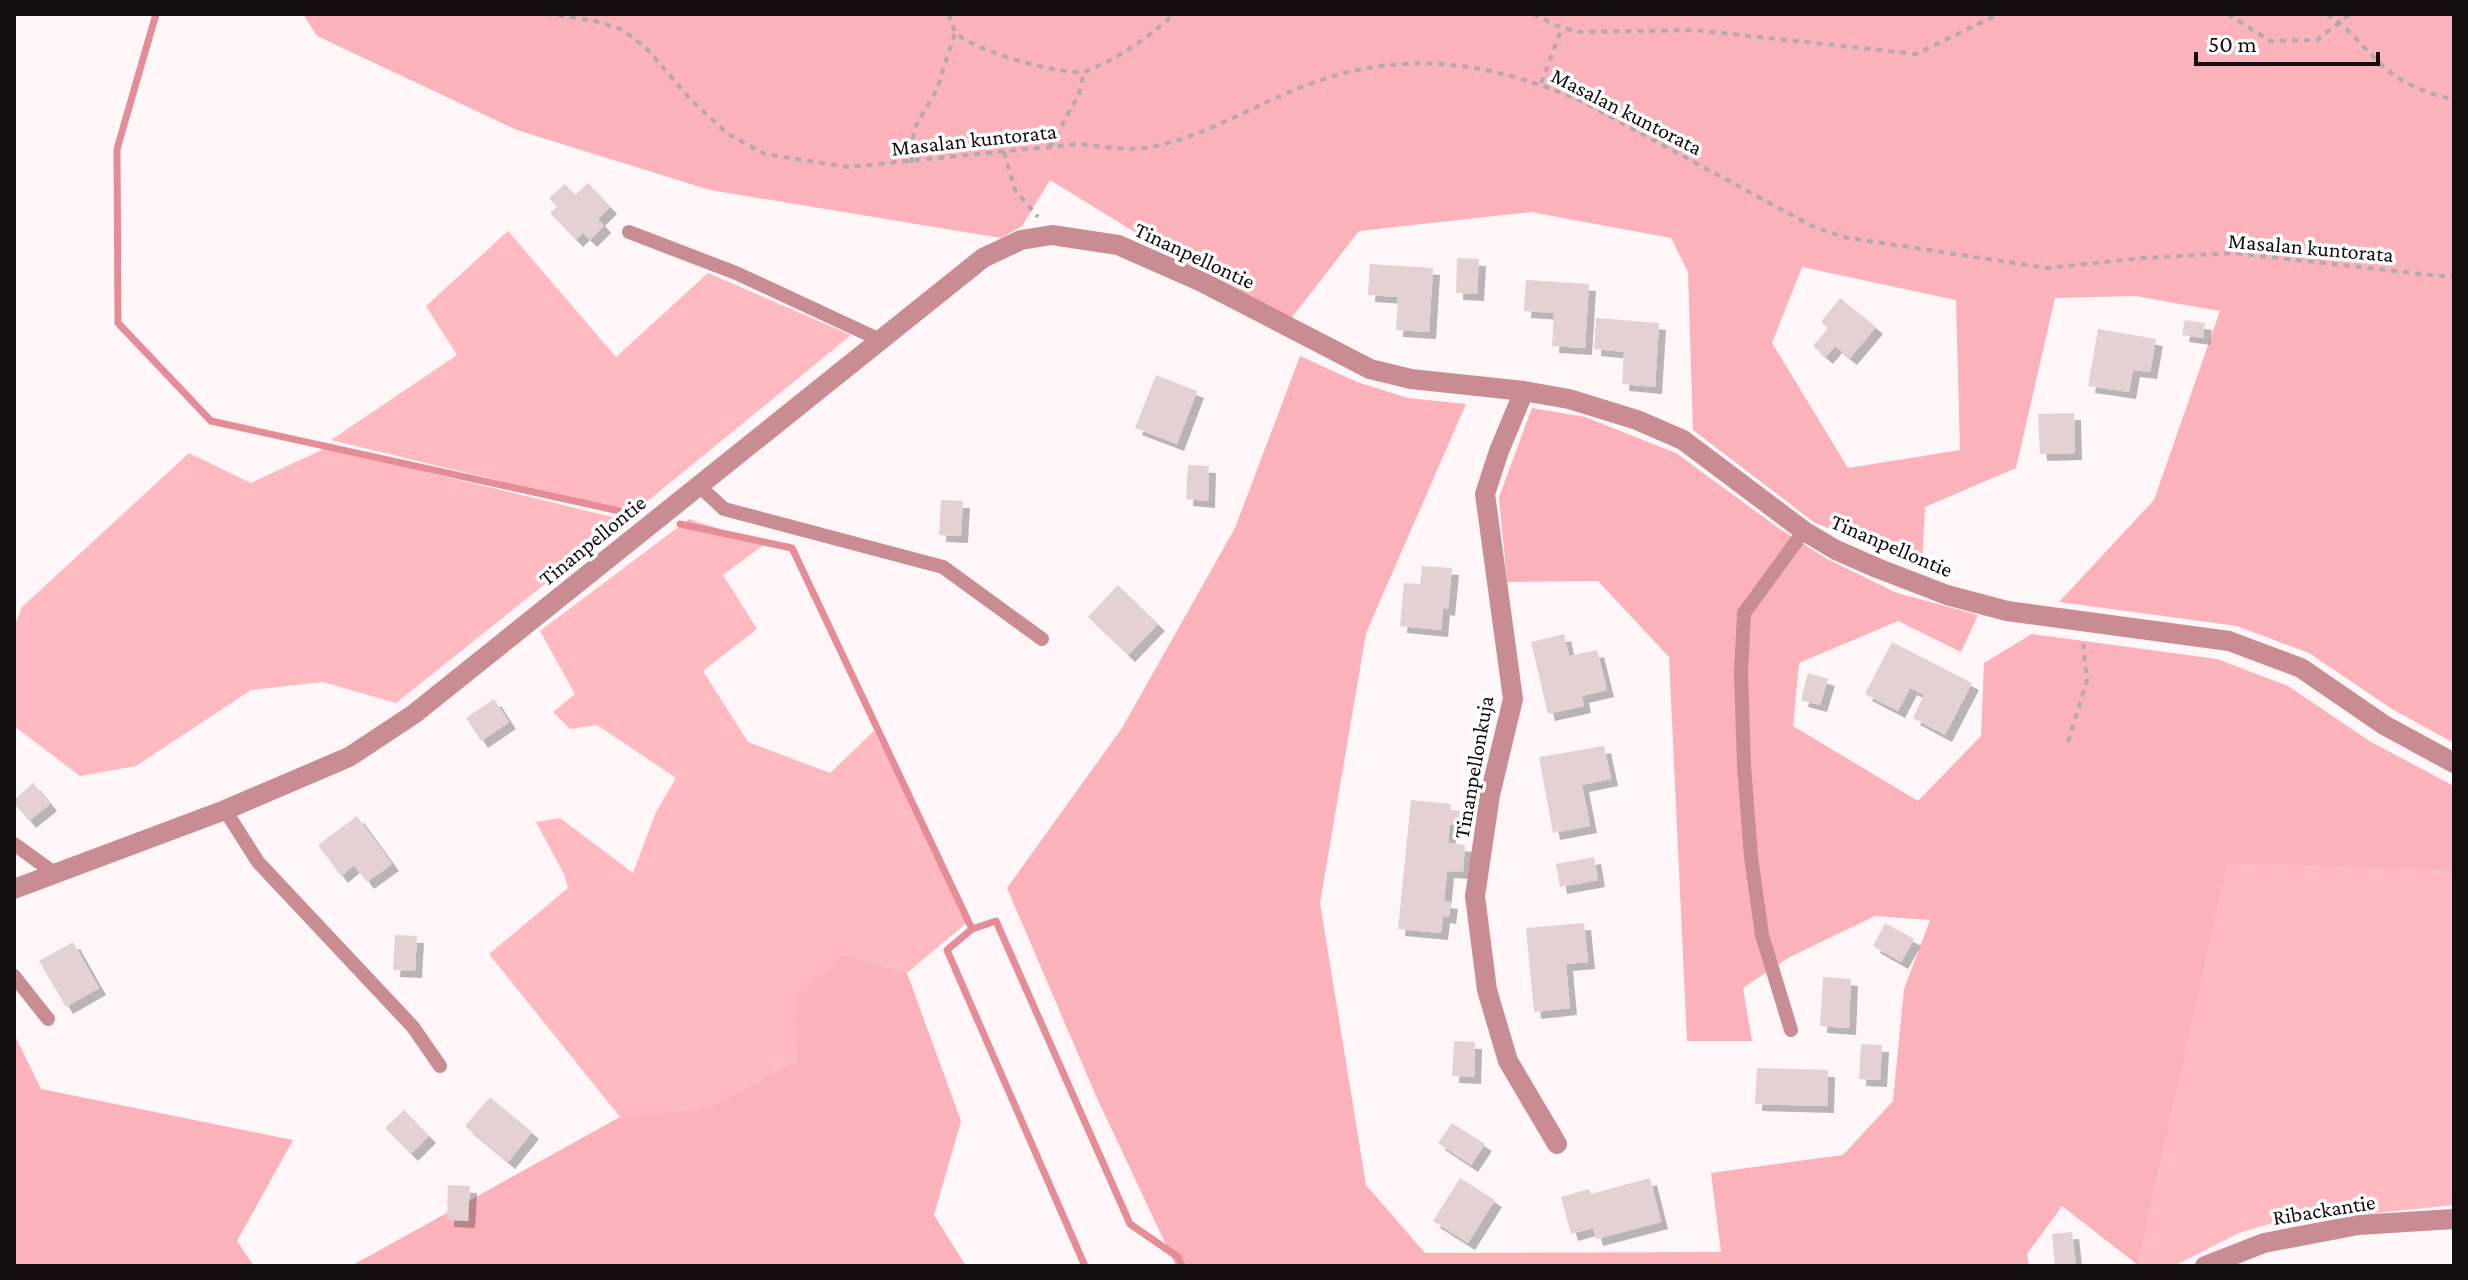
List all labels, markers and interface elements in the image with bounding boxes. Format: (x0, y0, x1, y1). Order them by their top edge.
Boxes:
scale bar (2196, 16, 2378, 66)
text: 50 m (2208, 30, 2257, 57)
street label: Masalan kuntorata (1547, 63, 1706, 160)
street label: Masalan kuntorata (890, 118, 1058, 161)
street label: Tinanpellontie (1131, 217, 1259, 294)
street label: Masalan kuntorata (2227, 228, 2395, 267)
street label: Tinanpellontie (534, 490, 651, 591)
street label: Tinanpellontie (1827, 509, 1956, 582)
street label: Tinanpellonkuja (1449, 694, 1498, 841)
street label: Ribackantie (2271, 1189, 2377, 1230)

